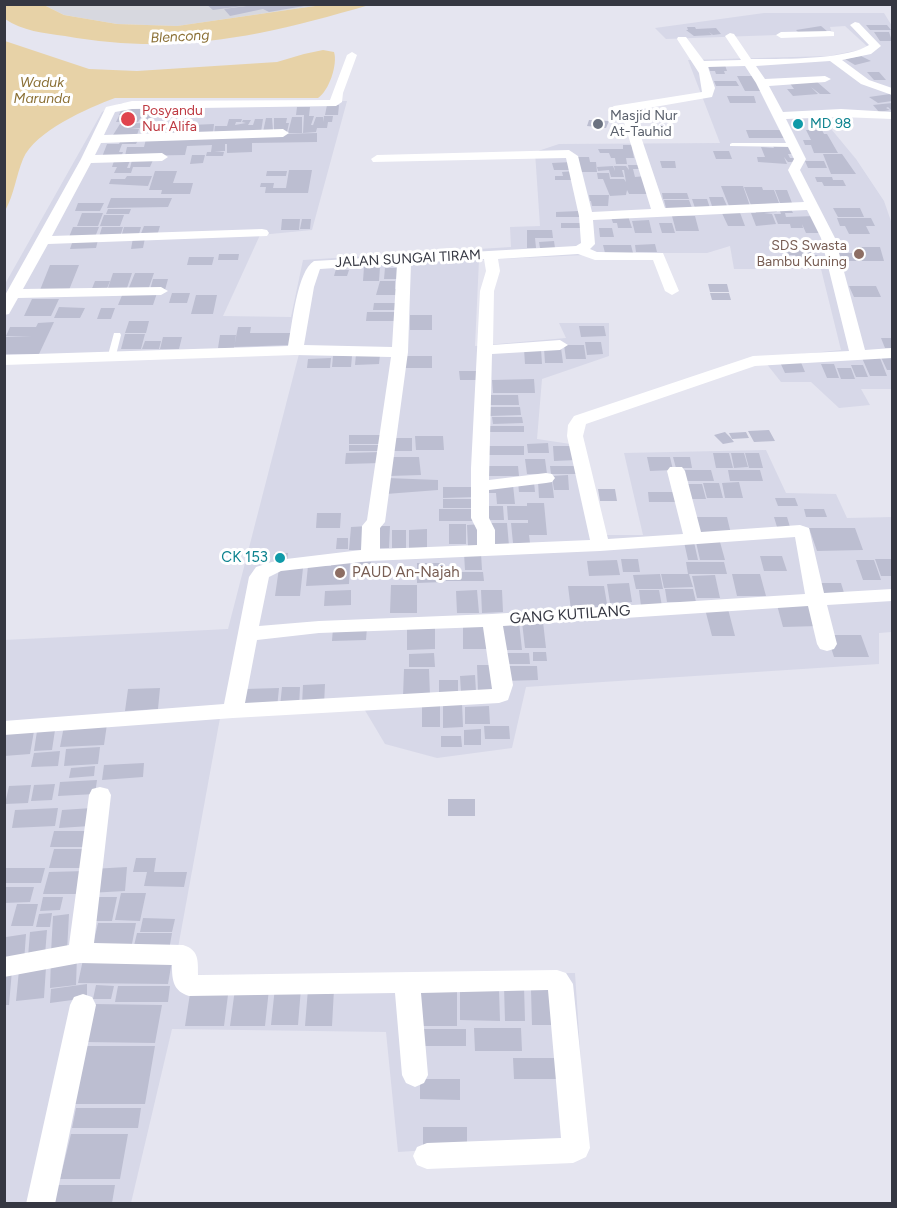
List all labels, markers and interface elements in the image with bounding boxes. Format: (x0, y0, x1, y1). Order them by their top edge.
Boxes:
water label: Blencong (150, 27, 210, 47)
water label: Waduk Marunda (14, 75, 70, 108)
place label: Posyandu Nur Alifa (142, 103, 203, 136)
place label: Masjid Nur At-Tauhid (610, 108, 678, 140)
marker: Posyandu Nur Alifa (119, 110, 137, 128)
place label: MD 98 (810, 116, 851, 132)
marker: Masjid Nur At-Tauhid (591, 117, 605, 131)
marker: MD 98 (791, 117, 805, 131)
place label: SDS Swasta Bambu Kuning (757, 238, 847, 270)
street label: JALAN SUNGAI TIRAM (335, 247, 481, 271)
marker: SDS Swasta Bambu Kuning (852, 247, 866, 261)
place label: CK 153 (221, 549, 268, 567)
marker: CK 153 (273, 551, 287, 565)
place label: PAUD An-Najah (352, 564, 460, 582)
marker: PAUD An-Najah (333, 566, 347, 580)
street label: GANG KUTILANG (509, 602, 631, 628)

